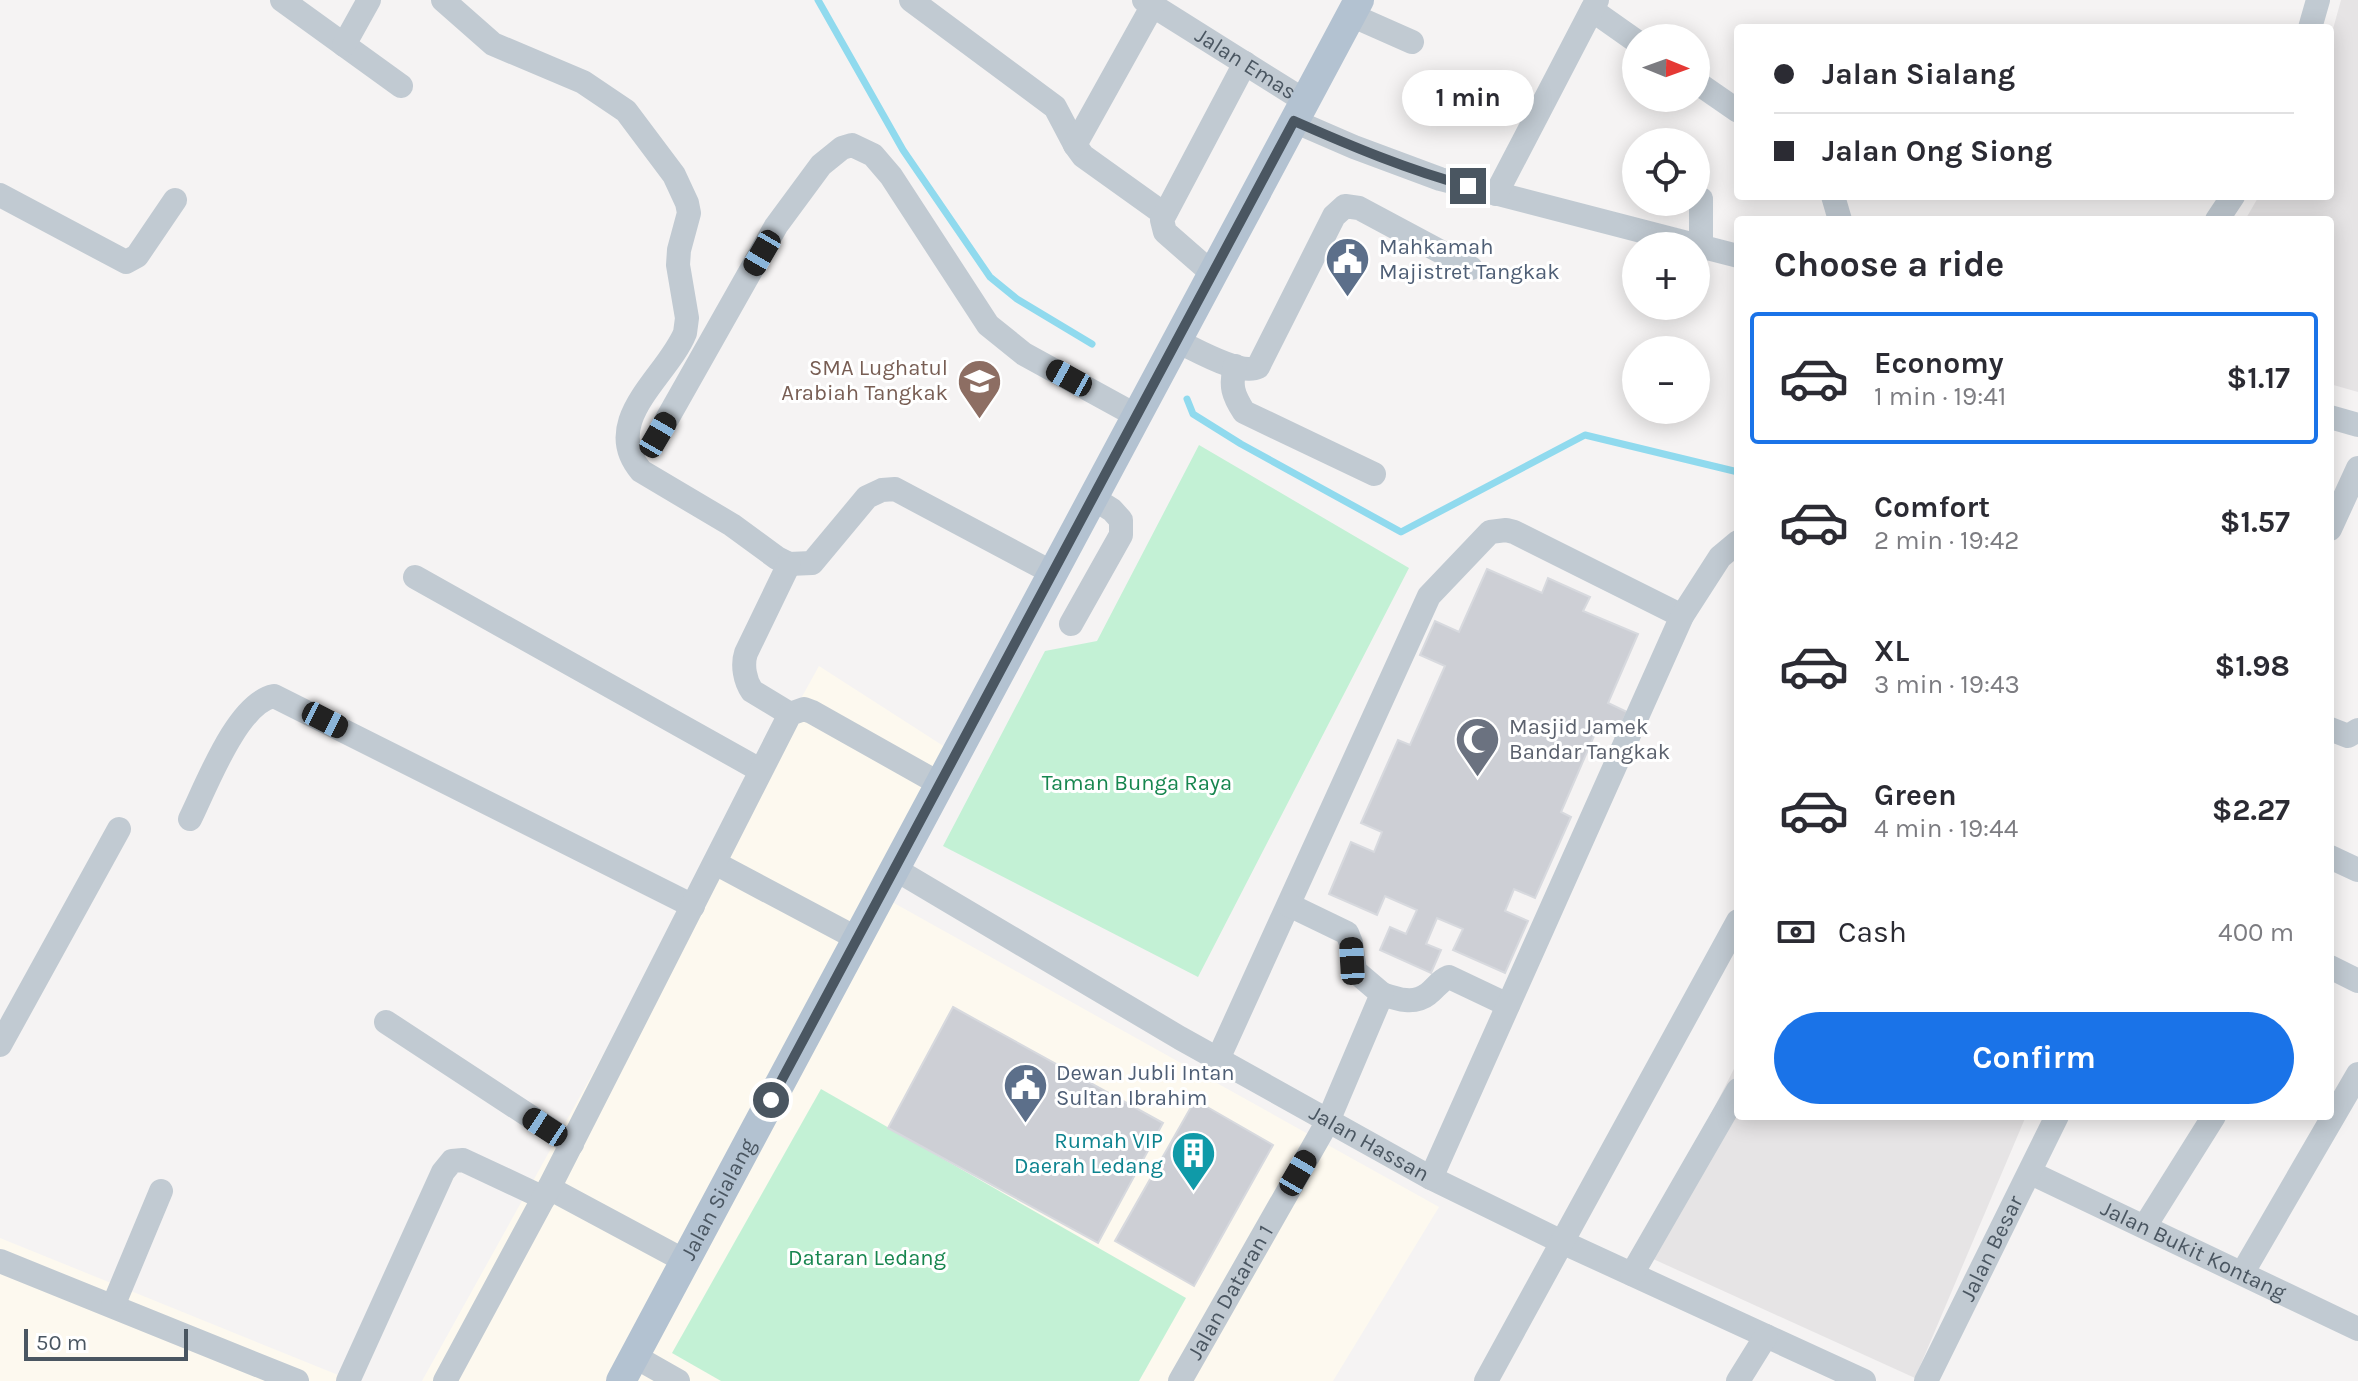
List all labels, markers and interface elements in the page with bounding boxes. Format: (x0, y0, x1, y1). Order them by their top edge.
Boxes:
street label: Jalan Emas (1190, 22, 1301, 105)
north arrow (1622, 24, 1710, 112)
map controls (1622, 24, 1710, 424)
text: Jalan Sialang (1822, 56, 2015, 92)
callout: 1 min (1402, 70, 1534, 126)
text: 1 min (1435, 82, 1501, 113)
button: locate (1622, 128, 1710, 216)
text: Jalan Ong Siong (1822, 133, 2052, 169)
route end (1450, 168, 1486, 204)
car (740, 226, 784, 280)
button: + (1622, 232, 1710, 320)
place label: Mahkamah Majistret Tangkak (1379, 234, 1560, 285)
public building icon: Mahkamah Majistret Tangkak (1324, 236, 1372, 299)
text: Choose a ride (1774, 243, 2004, 285)
button: − (1622, 336, 1710, 424)
icon: car (1778, 342, 1850, 414)
text: Economy (1874, 345, 2004, 381)
place label: SMA Lughatul Arabiah Tangkak (781, 355, 948, 406)
car (1042, 356, 1096, 400)
school or university icon: SMA Lughatul Arabiah Tangkak (955, 357, 1003, 420)
text: $1.17 (2227, 360, 2290, 396)
text: 1 min · 19:41 (1874, 381, 2006, 412)
car (636, 408, 680, 462)
icon: car (1778, 486, 1850, 558)
text: Comfort (1874, 489, 1990, 525)
text: $1.57 (2220, 504, 2290, 540)
text: 2 min · 19:42 (1874, 525, 2019, 556)
icon: car (1778, 630, 1850, 702)
text: XL (1874, 633, 1909, 669)
text: $1.98 (2214, 648, 2290, 684)
text: 3 min · 19:43 (1874, 669, 2020, 700)
car (298, 698, 352, 742)
place label: Masjid Jamek Bandar Tangkak (1509, 714, 1670, 765)
mosque icon: Masjid Jamek Bandar Tangkak (1454, 716, 1502, 779)
park label: Taman Bunga Raya (1042, 770, 1232, 796)
icon: car (1778, 774, 1850, 846)
text: Green (1874, 777, 1957, 813)
text: $2.27 (2212, 792, 2290, 828)
text: 4 min · 19:44 (1874, 813, 2018, 844)
icon: cash (1774, 910, 1818, 954)
text: Cash (1838, 914, 1907, 950)
text: 400 m (2218, 917, 2294, 948)
car (1339, 936, 1365, 986)
button: Confirm (1774, 1012, 2294, 1104)
place label: Dewan Jubli Intan Sultan Ibrahim (1056, 1060, 1235, 1111)
public building icon: Dewan Jubli Intan Sultan Ibrahim (1001, 1062, 1049, 1125)
route start (753, 1082, 789, 1118)
street label: Jalan Hassan (1305, 1100, 1434, 1187)
car (518, 1104, 572, 1150)
place label: Rumah VIP Daerah Ledang (1014, 1128, 1164, 1179)
building icon: Rumah VIP Daerah Ledang (1170, 1130, 1218, 1193)
street label: Jalan Sialang (675, 1134, 761, 1264)
car (1276, 1146, 1320, 1200)
street label: Jalan Besar (1955, 1191, 2029, 1305)
street label: Jalan Bukit Kontang (2097, 1195, 2291, 1306)
street label: Jalan Dataran 1 (1182, 1220, 1279, 1364)
park label: Dataran Ledang (788, 1245, 947, 1271)
scale bar (24, 1325, 188, 1361)
text: 50 m (36, 1330, 87, 1356)

